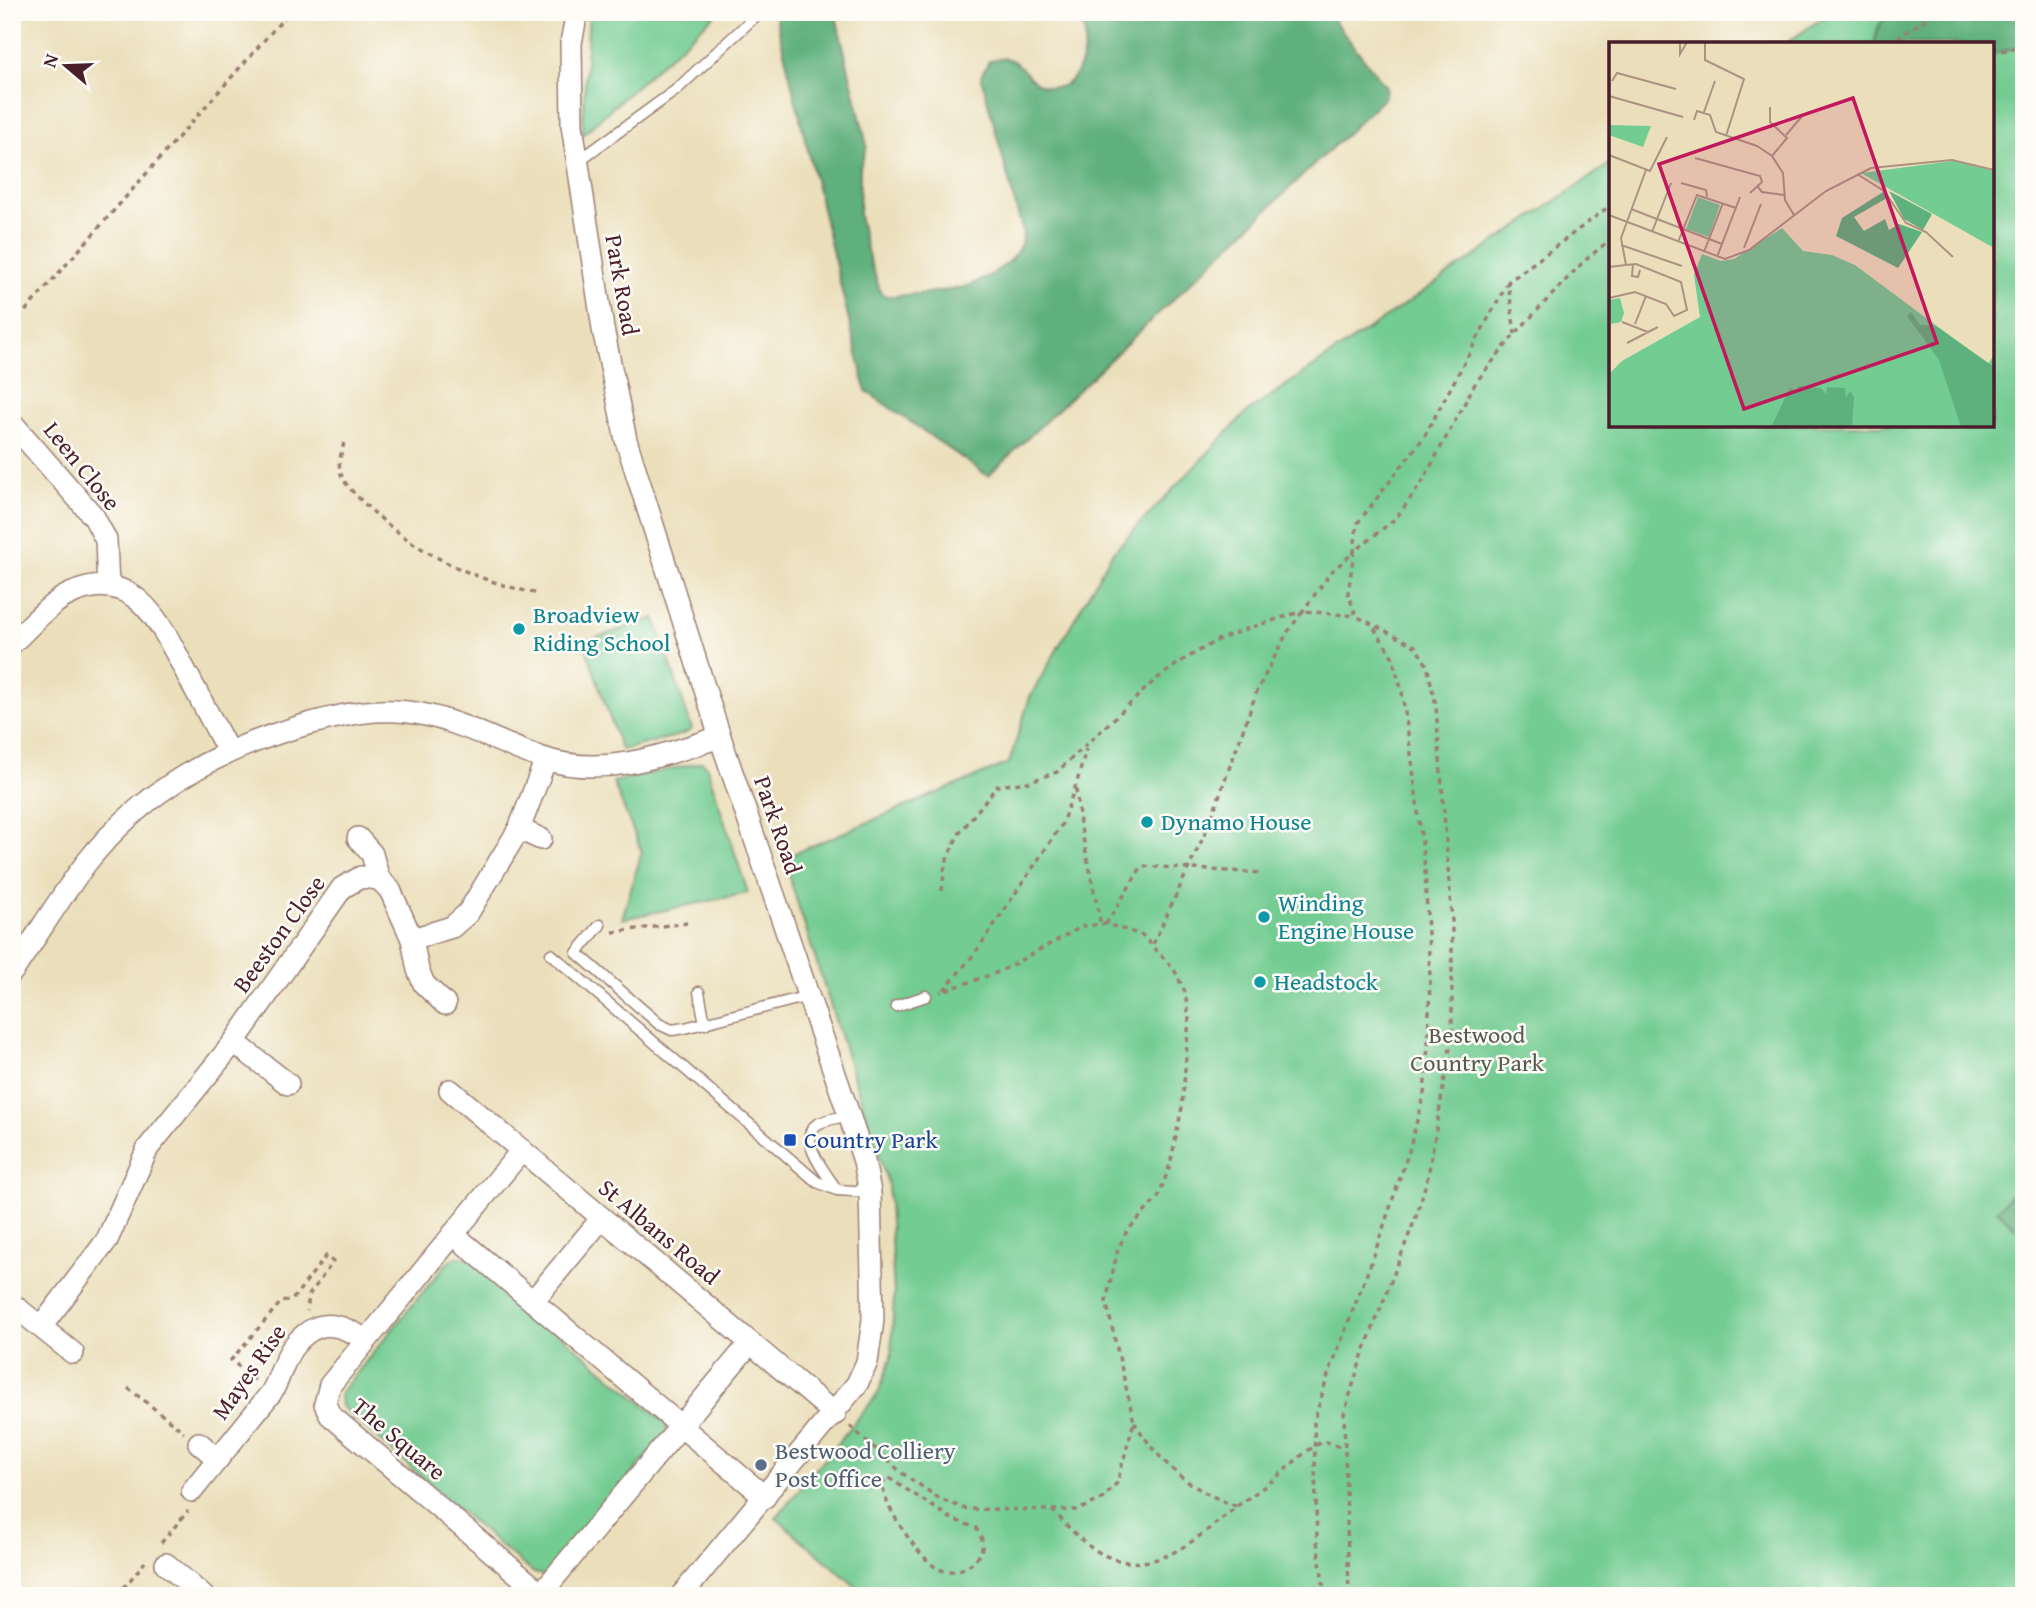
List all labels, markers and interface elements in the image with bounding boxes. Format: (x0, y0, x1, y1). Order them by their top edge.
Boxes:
north arrow (32, 32, 102, 102)
inset map (1609, 42, 1994, 427)
text: N (35, 50, 65, 71)
street label: Park Road (596, 232, 649, 338)
street label: Leen Close (35, 414, 129, 518)
place label: Broadview Riding School (533, 597, 671, 660)
marker: Broadview Riding School (511, 621, 527, 637)
street label: Park Road (745, 771, 812, 879)
place label: Dynamo House (1161, 804, 1311, 839)
marker: Dynamo House (1139, 814, 1155, 830)
street label: Beeston Close (224, 868, 333, 1000)
place label: Winding Engine House (1278, 885, 1414, 948)
marker: Winding Engine House (1256, 909, 1272, 925)
place label: Headstock (1274, 964, 1379, 999)
marker: Headstock (1252, 974, 1268, 990)
park label: Bestwood Country Park (1410, 1017, 1545, 1080)
place label: Country Park (804, 1122, 938, 1157)
marker: Country Park (782, 1132, 798, 1148)
street label: St Albans Road (591, 1170, 728, 1293)
street label: Mayes Rise (203, 1317, 294, 1427)
street label: The Square (345, 1389, 454, 1488)
place label: Bestwood Colliery Post Office (775, 1433, 956, 1496)
marker: Bestwood Colliery Post Office (753, 1457, 769, 1473)

